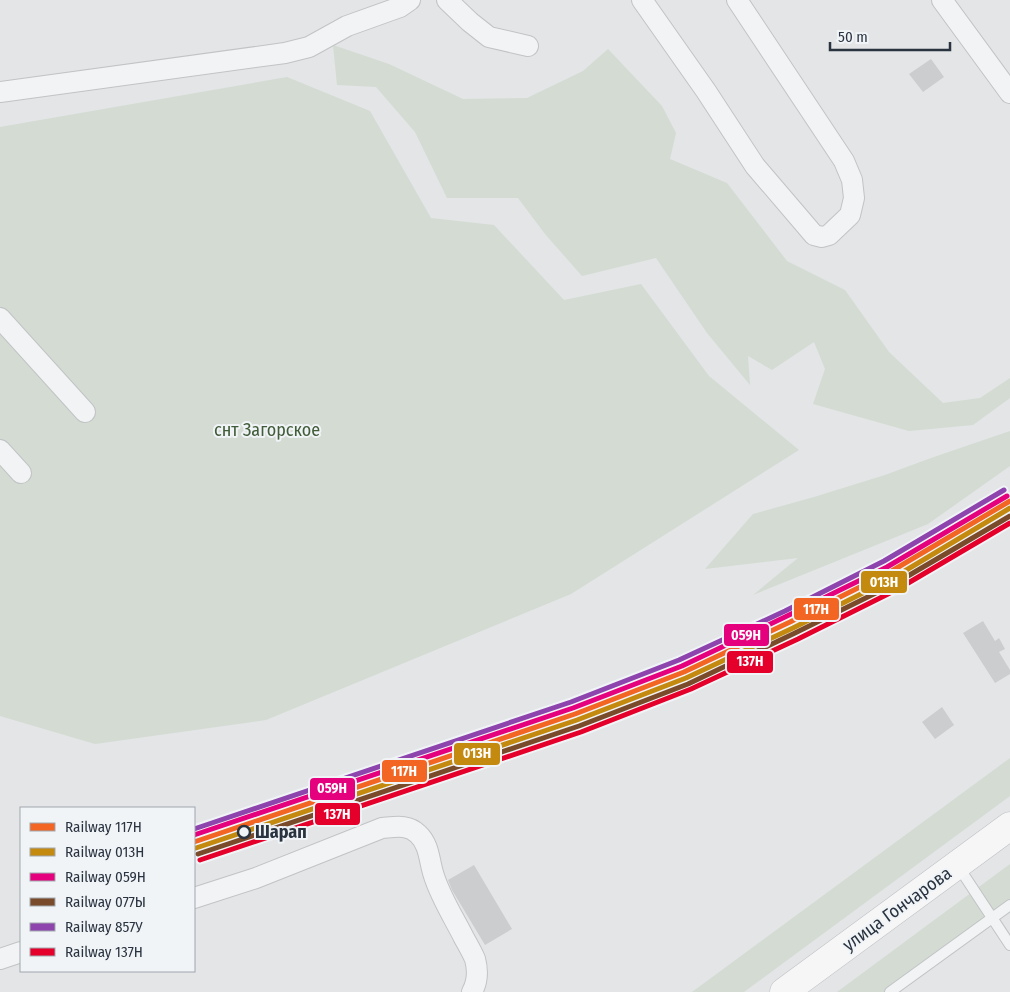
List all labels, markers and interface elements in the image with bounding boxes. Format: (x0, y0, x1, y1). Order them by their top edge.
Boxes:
scale bar (830, 20, 950, 52)
text: 50 m (838, 28, 868, 46)
park label: снт Загорское (214, 419, 320, 441)
line badge: 013Н (860, 570, 908, 594)
text: 013Н (870, 574, 898, 591)
line badge: 117Н (793, 597, 840, 621)
text: 117Н (803, 601, 829, 618)
line badge: 059Н (723, 623, 770, 647)
text: 059Н (731, 627, 761, 644)
line badge: 137Н (726, 650, 774, 674)
text: 137Н (737, 653, 763, 670)
line badge: 013Н (453, 742, 501, 766)
text: 013Н (463, 745, 491, 762)
line badge: 117Н (381, 759, 428, 783)
text: 117Н (391, 763, 417, 780)
line badge: 059Н (309, 777, 356, 801)
text: 059Н (317, 780, 347, 797)
line badge: 137Н (314, 802, 361, 826)
text: 137Н (324, 806, 350, 823)
legend (20, 807, 195, 972)
text: Railway 117Н (65, 818, 142, 836)
place label: Шарап (255, 821, 307, 843)
marker: Шарап (237, 825, 251, 839)
text: Railway 013Н (65, 843, 144, 861)
street label: улица Гончарова (838, 862, 956, 956)
text: Railway 059Н (65, 868, 146, 886)
text: Railway 077Ы (65, 893, 146, 911)
text: Railway 857У (65, 918, 143, 936)
text: Railway 137Н (65, 943, 143, 961)

